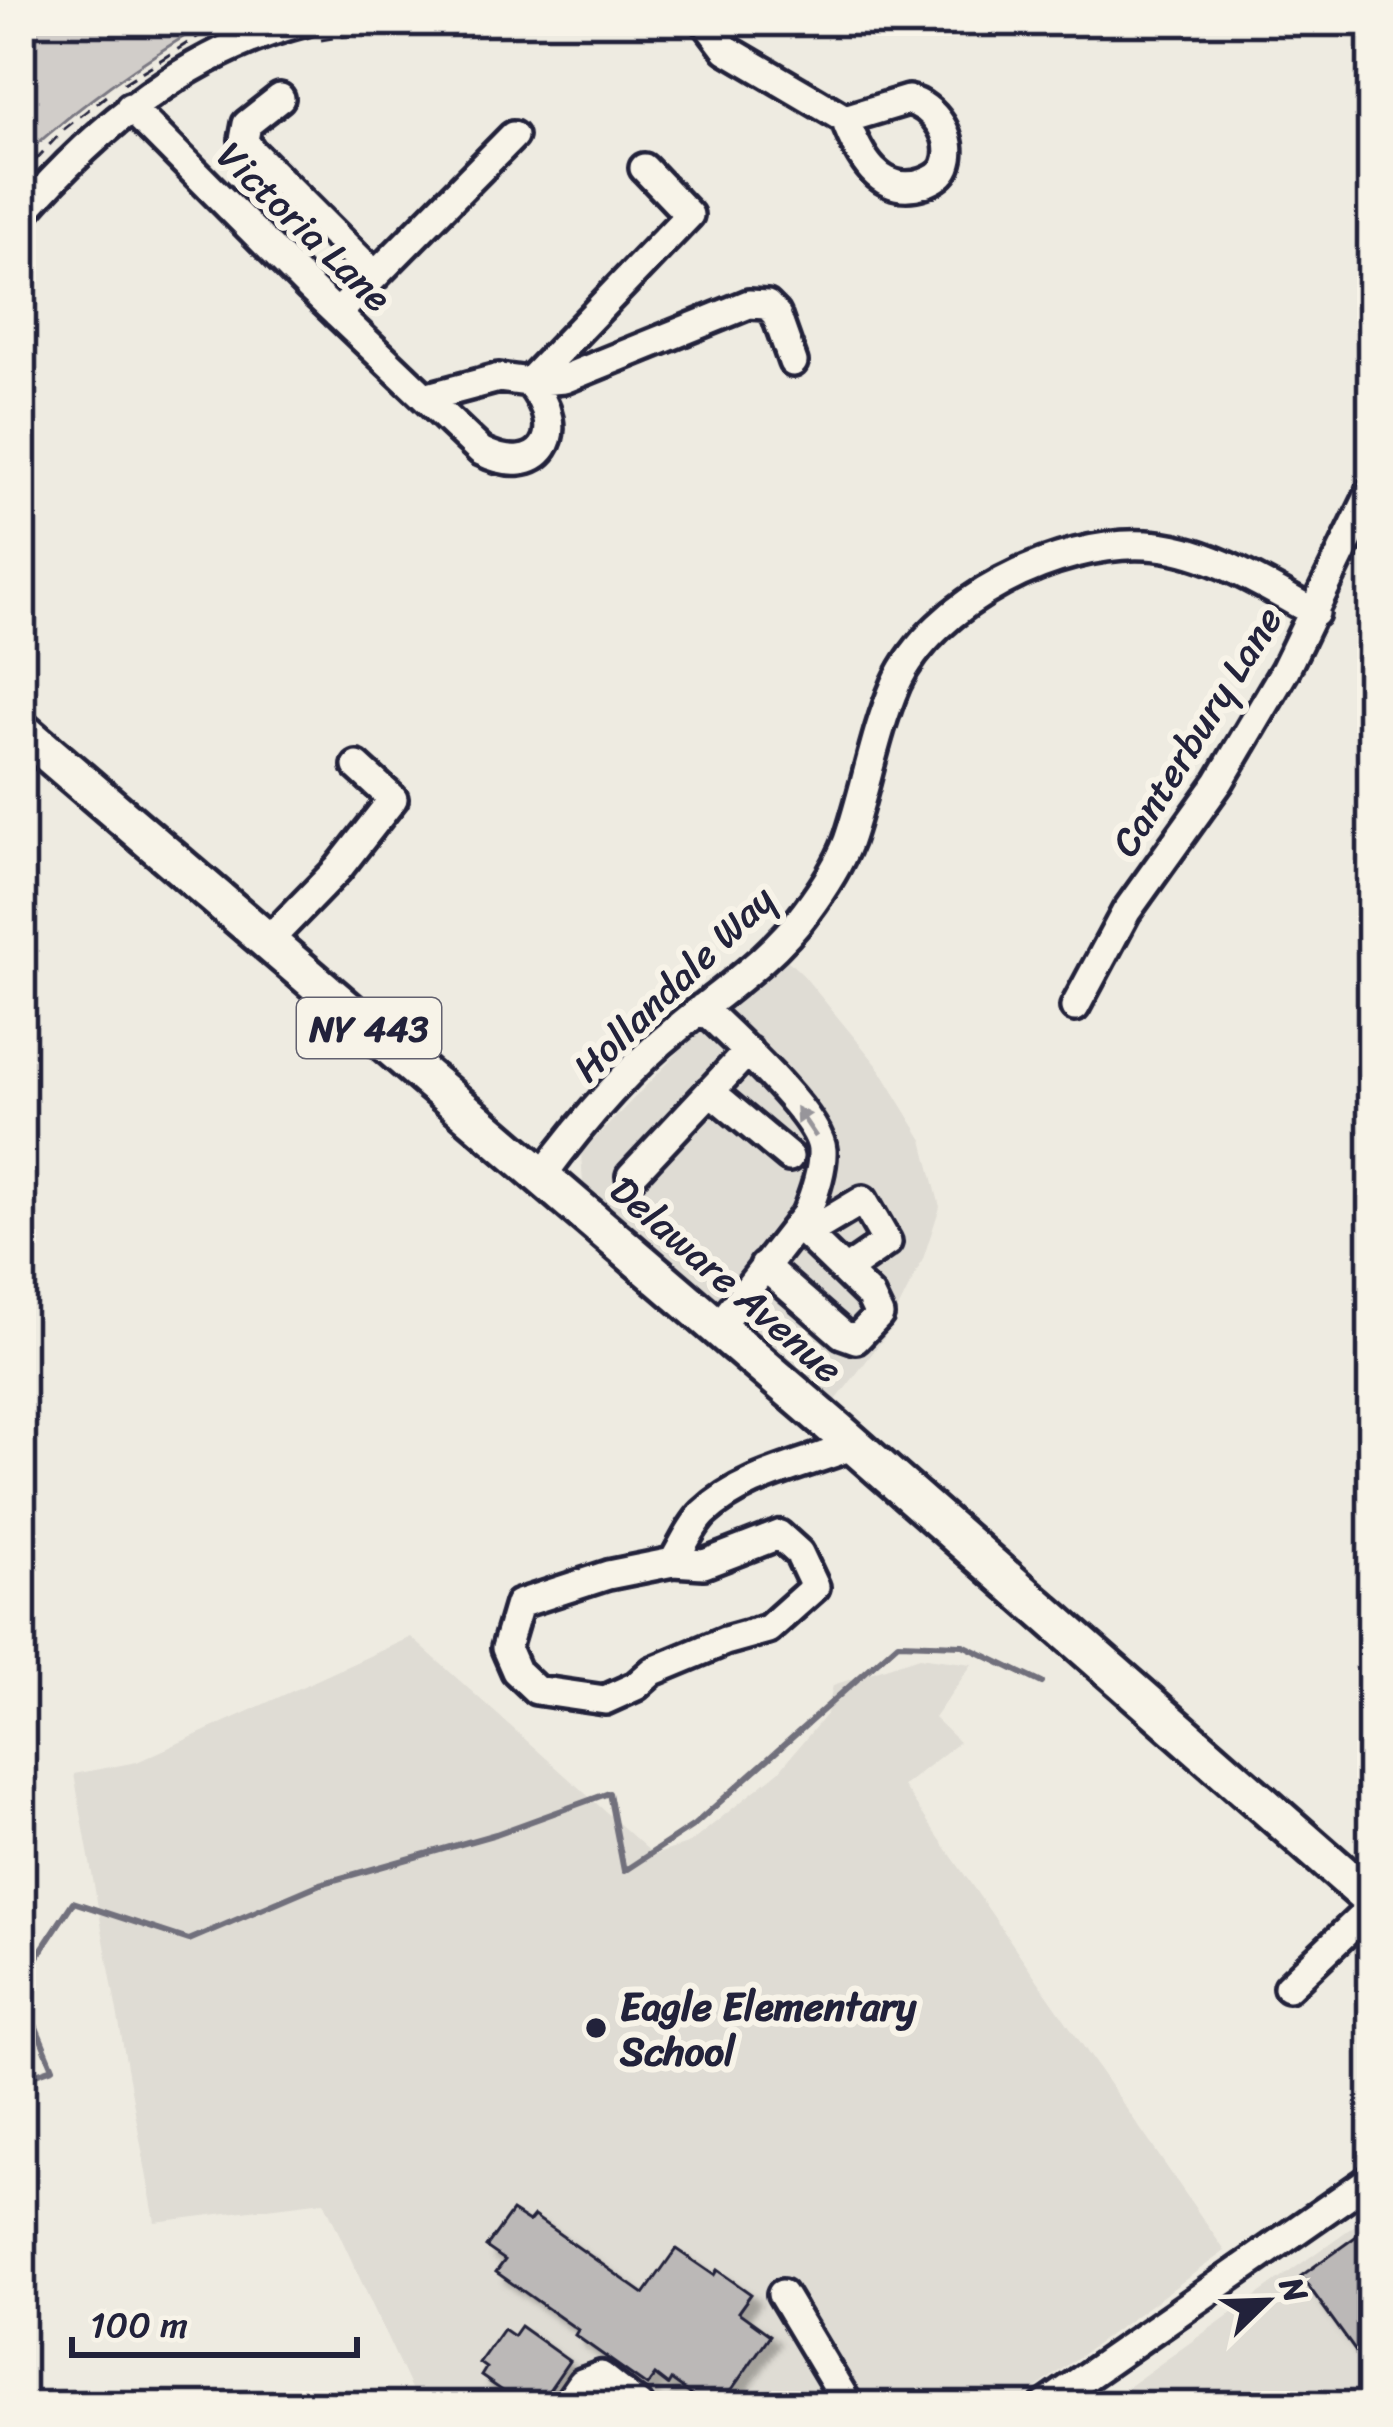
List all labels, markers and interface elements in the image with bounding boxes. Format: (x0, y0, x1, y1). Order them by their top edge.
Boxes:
street label: Victoria Lane (200, 124, 409, 329)
street label: Canterbury Lane (1092, 592, 1301, 870)
street label: Hollandale Way (555, 868, 791, 1099)
road number: NY 443 (297, 998, 441, 1058)
one-way arrow (796, 1105, 818, 1138)
street label: Delaware Avenue (594, 1157, 860, 1401)
place label: Eagle Elementary School (619, 1972, 917, 2086)
marker: Eagle Elementary School (583, 2015, 609, 2041)
north arrow (1207, 2241, 1327, 2361)
text: N (1262, 2267, 1325, 2313)
scale bar (72, 2283, 357, 2357)
text: 100 m (90, 2293, 188, 2357)

